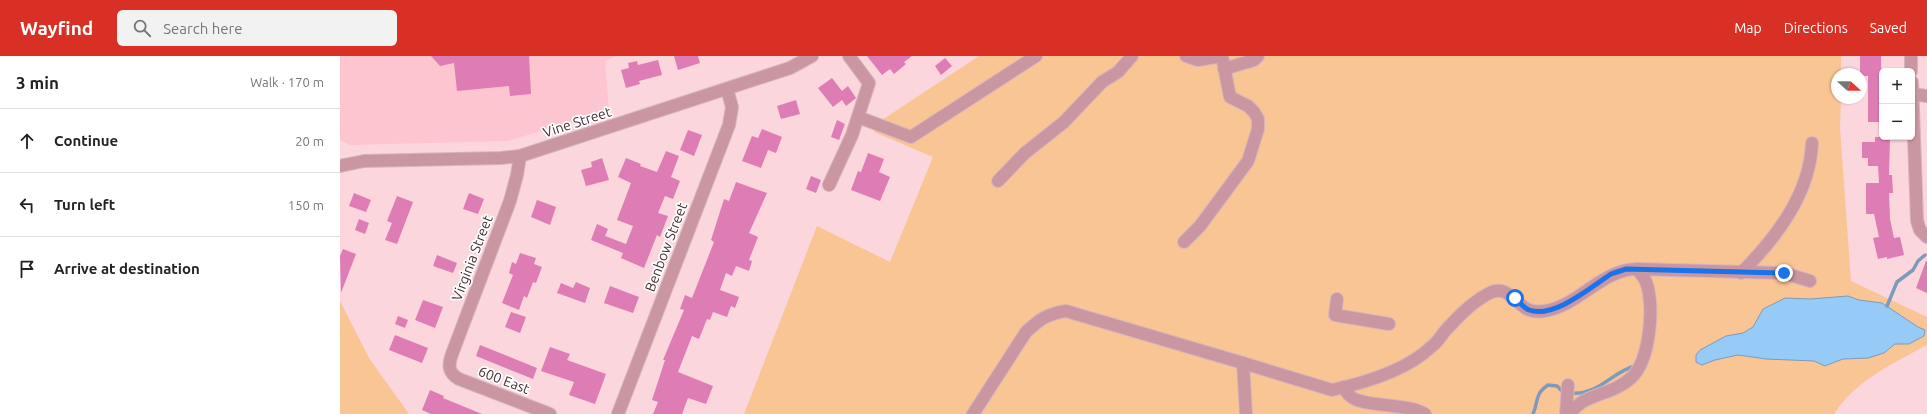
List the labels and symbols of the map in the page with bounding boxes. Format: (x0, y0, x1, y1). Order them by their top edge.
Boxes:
north arrow (1831, 68, 1867, 104)
street label: Vine Street (541, 103, 614, 141)
street label: Benbow Street (642, 200, 691, 294)
street label: Virginia Street (448, 212, 496, 303)
route end (1775, 264, 1793, 282)
route start (1506, 289, 1524, 307)
street label: 600 East (476, 363, 532, 397)

